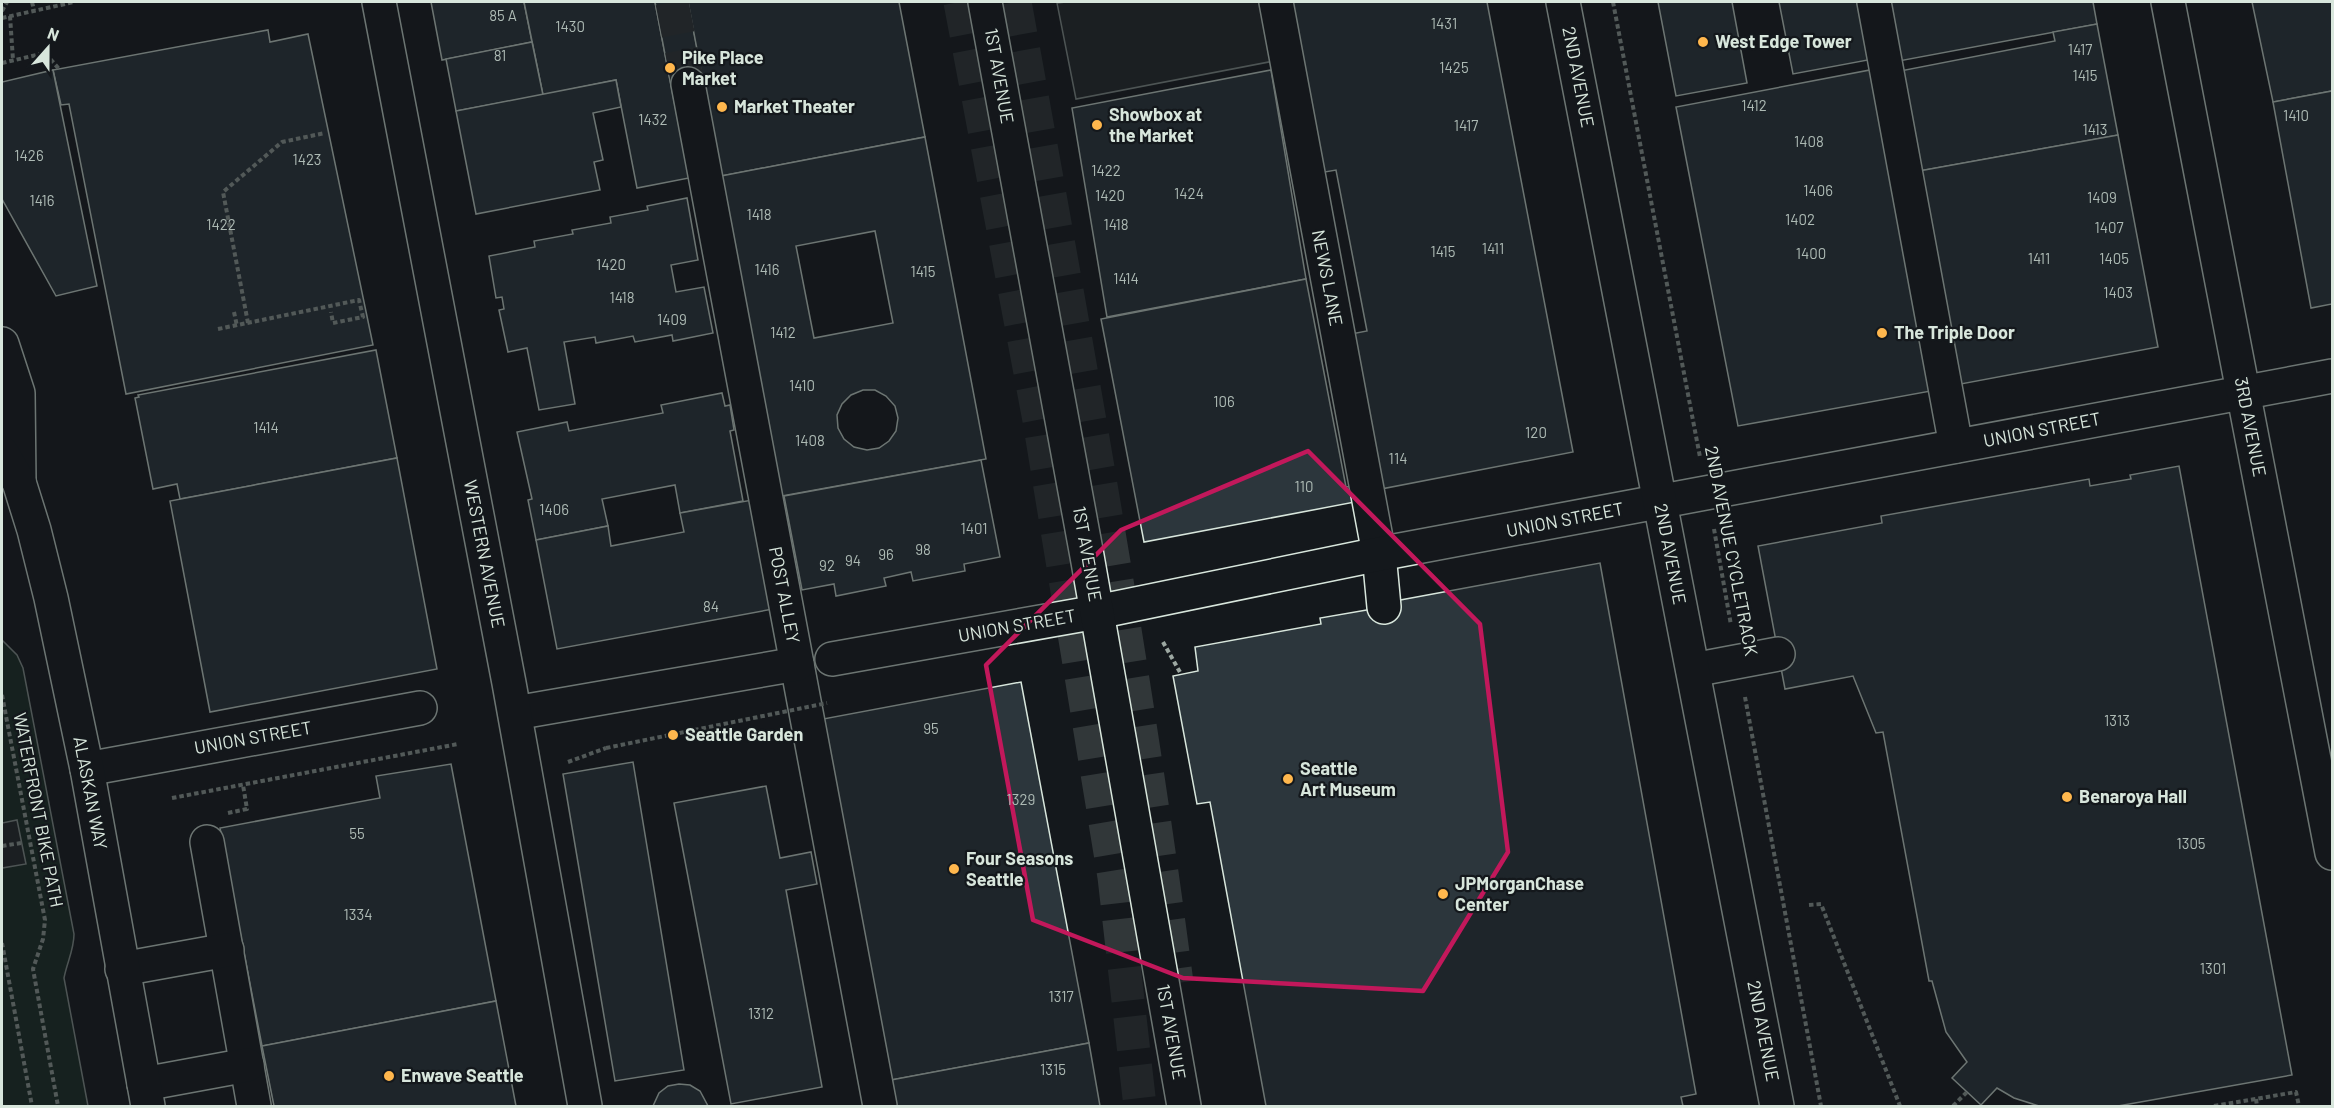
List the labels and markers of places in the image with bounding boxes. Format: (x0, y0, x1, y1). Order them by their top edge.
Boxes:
place label: West Edge Tower (1715, 30, 1852, 52)
marker: West Edge Tower (1696, 35, 1710, 49)
place label: Pike Place Market (682, 46, 764, 89)
marker: Pike Place Market (663, 61, 677, 75)
place label: Market Theater (734, 95, 855, 117)
marker: Market Theater (715, 100, 729, 114)
place label: Showbox at the Market (1109, 103, 1202, 146)
marker: Showbox at the Market (1090, 118, 1104, 132)
place label: The Triple Door (1894, 321, 2015, 343)
marker: The Triple Door (1875, 326, 1889, 340)
place label: Seattle Garden (685, 723, 803, 745)
marker: Seattle Garden (666, 728, 680, 742)
place label: Seattle Art Museum (1300, 757, 1396, 800)
marker: Seattle Art Museum (1281, 772, 1295, 786)
place label: Benaroya Hall (2079, 785, 2187, 807)
marker: Benaroya Hall (2060, 790, 2074, 804)
place label: Four Seasons Seattle (966, 847, 1073, 890)
marker: Four Seasons Seattle (947, 862, 961, 876)
place label: JPMorganChase Center (1455, 872, 1584, 915)
marker: JPMorganChase Center (1436, 887, 1450, 901)
place label: Enwave Seattle (401, 1064, 524, 1086)
marker: Enwave Seattle (382, 1069, 396, 1083)

